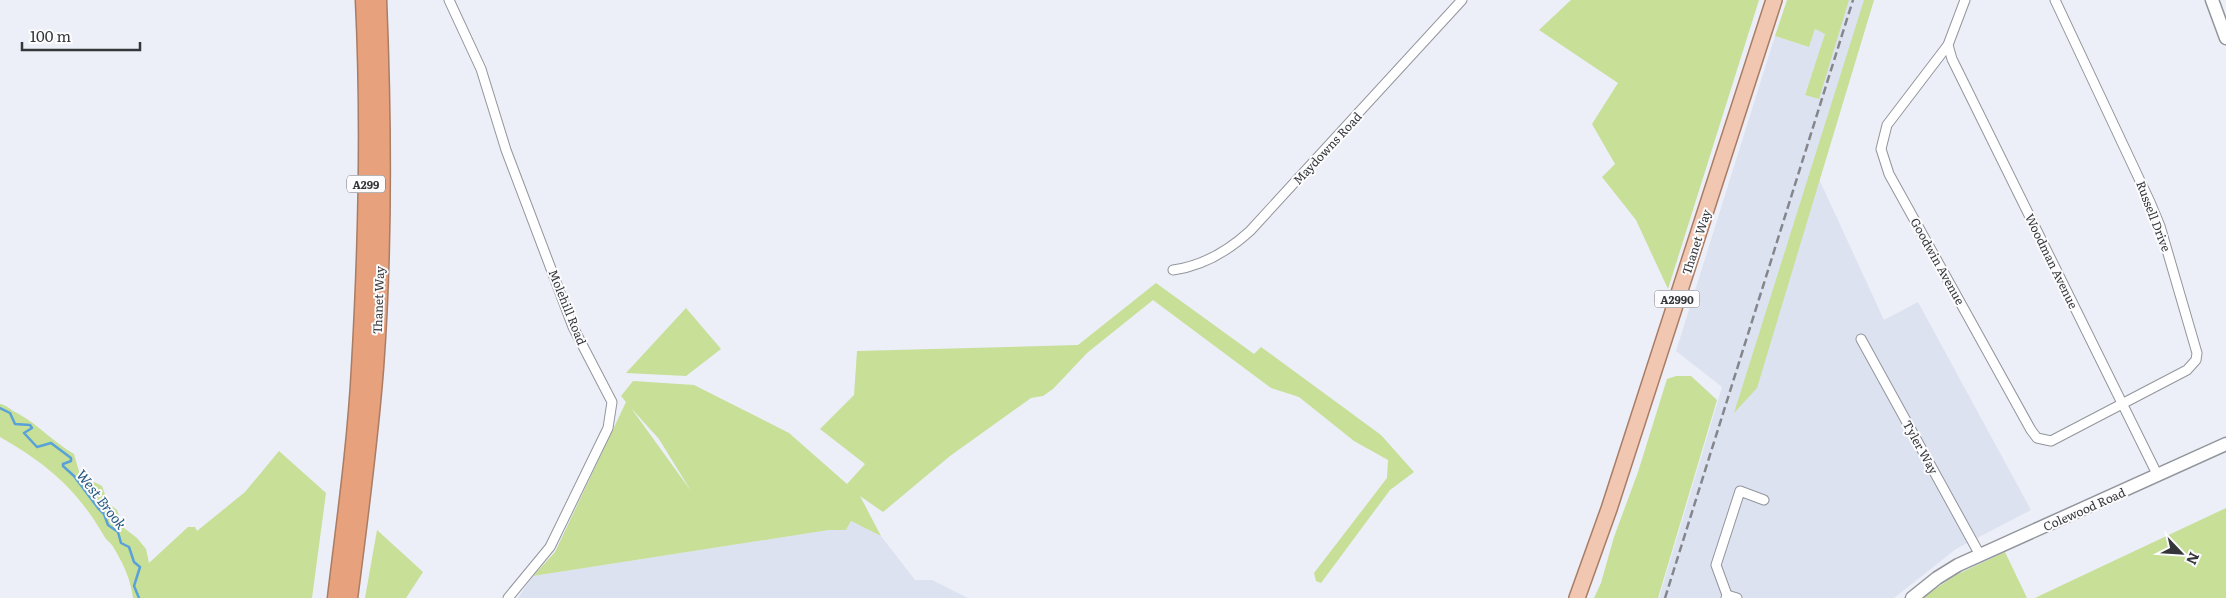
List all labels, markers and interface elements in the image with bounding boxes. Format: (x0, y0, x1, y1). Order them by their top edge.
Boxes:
scale bar (22, 20, 140, 52)
text: 100 m (30, 24, 71, 47)
street label: Maydowns Road (1289, 107, 1366, 188)
road number: A299 (347, 175, 385, 192)
street label: Russell Drive (2132, 178, 2176, 254)
street label: Thanet Way (1677, 207, 1715, 277)
street label: Woodman Avenue (2021, 210, 2083, 312)
street label: Goodwin Avenue (1907, 214, 1969, 308)
street label: Thanet Way (368, 266, 388, 334)
street label: Molehill Road (545, 266, 592, 348)
road number: A2990 (1654, 290, 1700, 308)
street label: Tyler Way (1899, 417, 1943, 477)
water label: West Brook (72, 465, 132, 533)
street label: Colewood Road (2040, 483, 2129, 535)
north arrow (2156, 528, 2206, 578)
text: N (2182, 549, 2205, 569)

